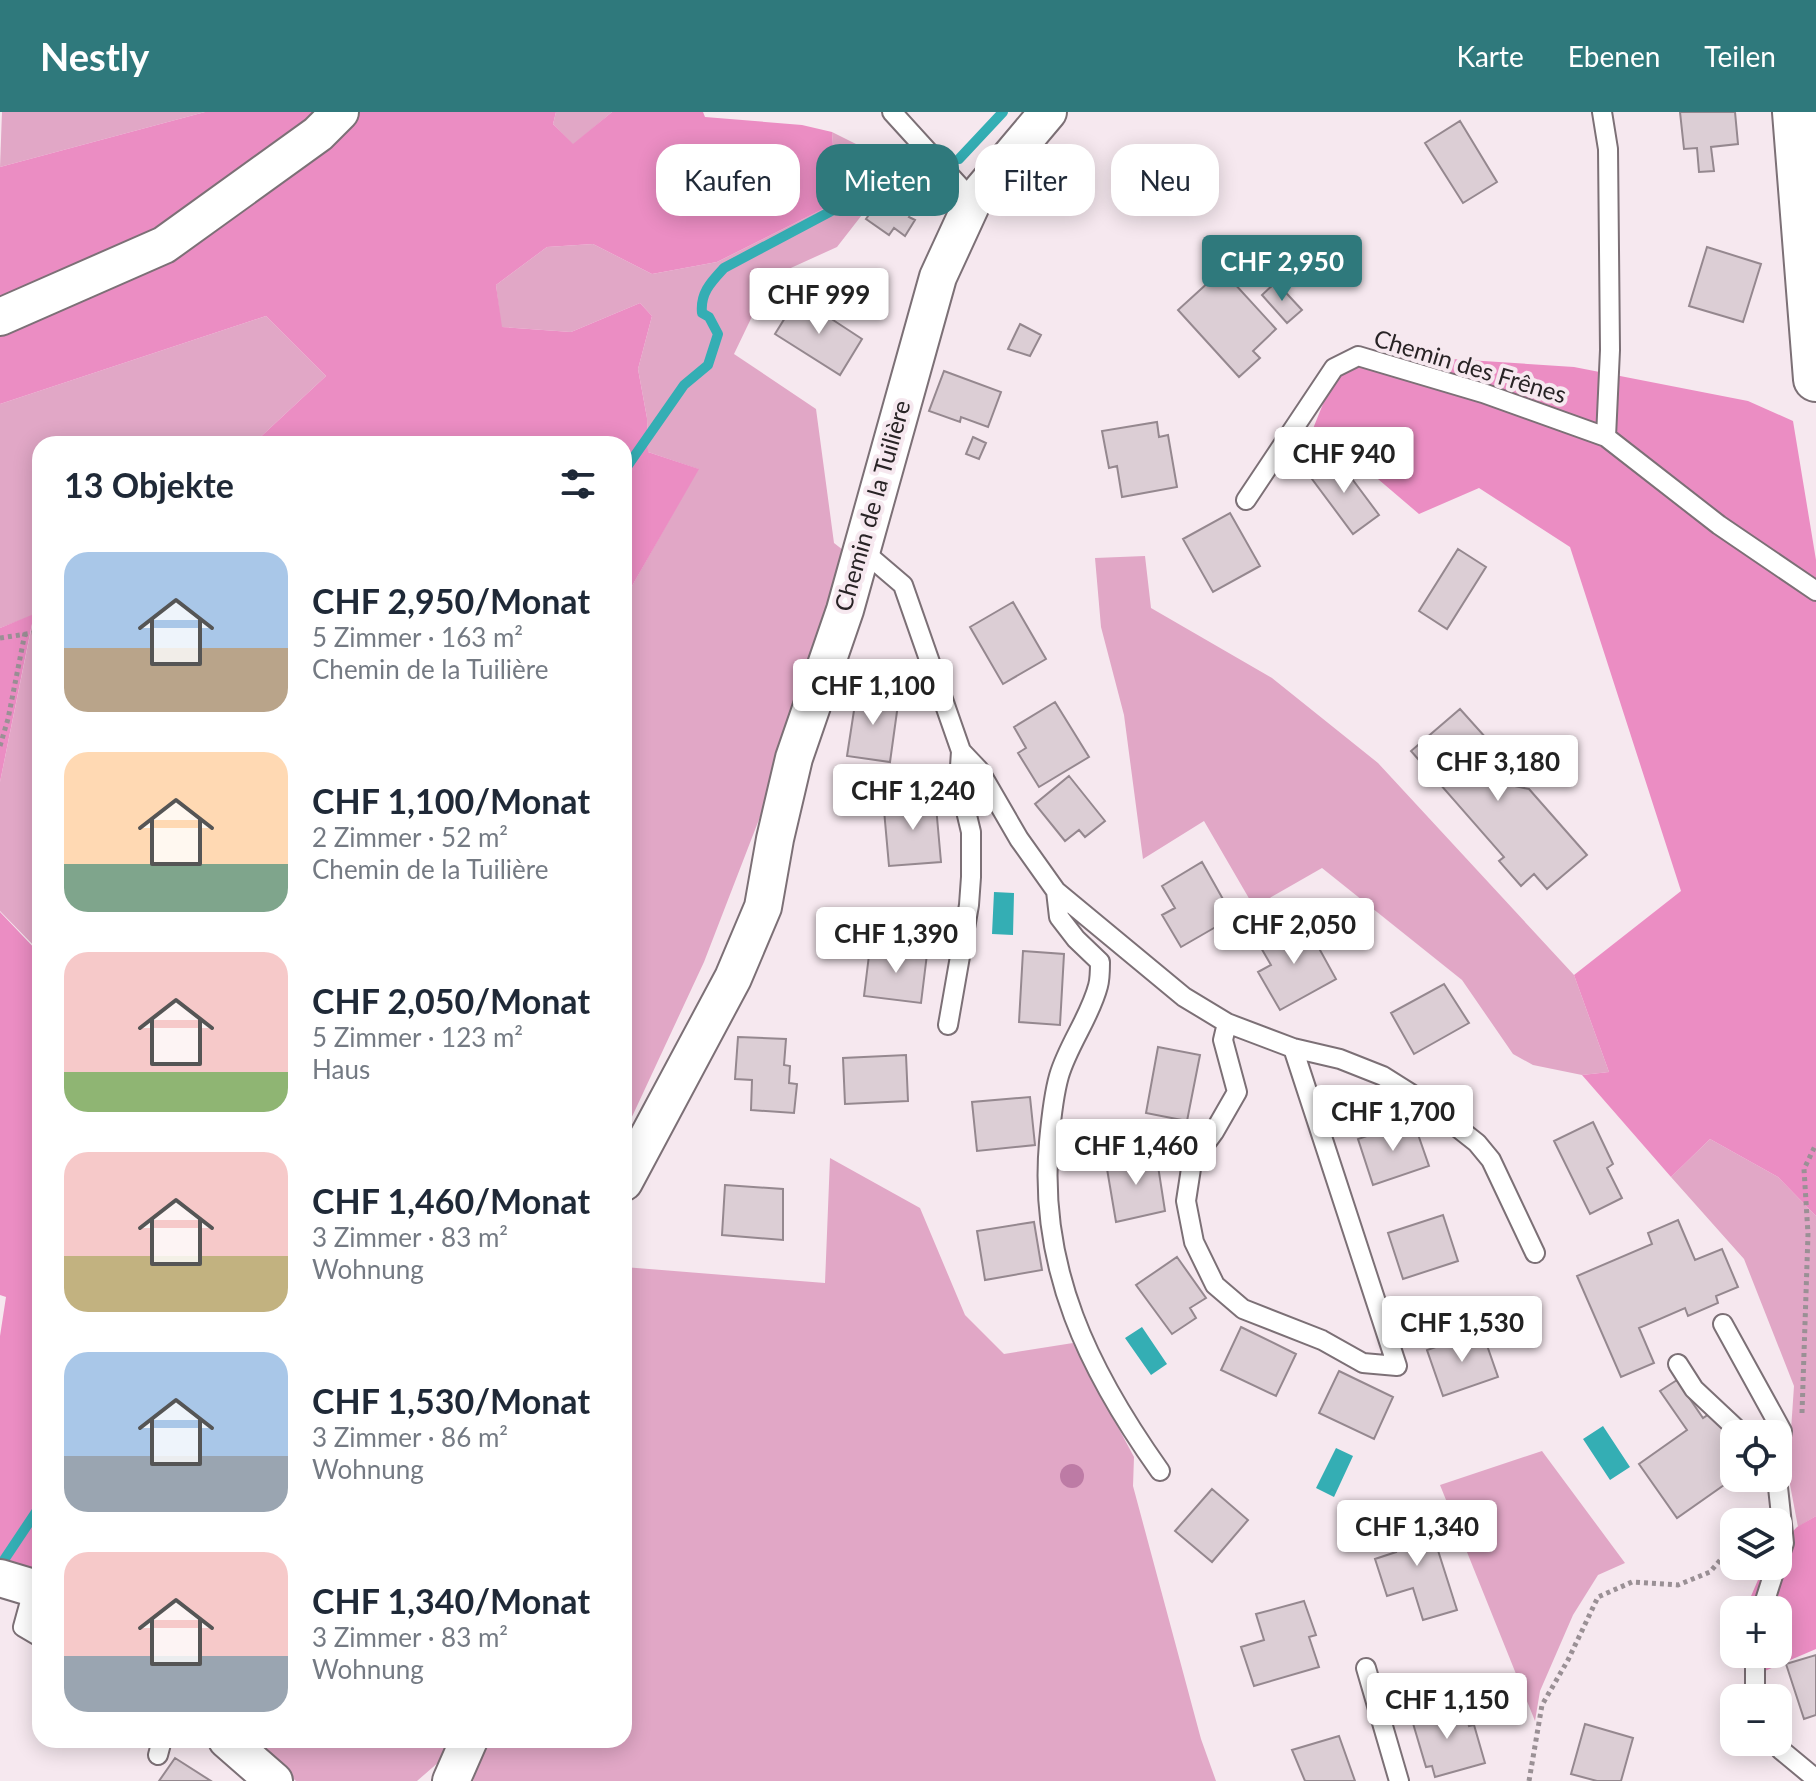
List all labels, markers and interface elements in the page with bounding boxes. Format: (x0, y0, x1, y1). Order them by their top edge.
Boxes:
text: Nestly (40, 33, 149, 79)
text: Karte (1456, 39, 1524, 73)
text: Ebenen (1568, 39, 1660, 73)
text: Teilen (1704, 39, 1776, 73)
chip: Kaufen (656, 144, 800, 216)
chip: Mieten (816, 144, 959, 216)
chip: Filter (975, 144, 1095, 216)
chip: Neu (1111, 144, 1219, 216)
pin: CHF 2,950 (1190, 235, 1374, 303)
text: CHF 2,950 (1220, 245, 1344, 277)
pin: CHF 999 (745, 268, 893, 336)
text: CHF 999 (768, 278, 870, 310)
street label: Chemin des Frênes (1371, 323, 1570, 409)
street label: Chemin de la Tuilière (828, 397, 916, 614)
pin: CHF 940 (1270, 427, 1418, 495)
text: CHF 940 (1293, 437, 1395, 469)
icon: filters (556, 462, 600, 506)
text: 13 Objekte (64, 464, 234, 505)
text: CHF 2,950/Monat (312, 580, 590, 621)
icon: home (128, 584, 224, 680)
text: 5 Zimmer · 163 m² (312, 621, 523, 653)
text: Chemin de la Tuilière (312, 653, 548, 685)
pin: CHF 1,100 (781, 659, 965, 727)
text: CHF 1,100 (811, 669, 935, 701)
pin: CHF 3,180 (1406, 735, 1590, 803)
text: CHF 3,180 (1436, 745, 1560, 777)
pin: CHF 1,240 (821, 764, 1005, 832)
text: CHF 1,240 (851, 774, 975, 806)
text: CHF 1,100/Monat (312, 780, 590, 821)
icon: home (128, 784, 224, 880)
text: 2 Zimmer · 52 m² (312, 821, 508, 853)
text: Chemin de la Tuilière (312, 853, 548, 885)
pin: CHF 2,050 (1202, 898, 1386, 966)
pin: CHF 1,390 (804, 907, 988, 975)
text: CHF 2,050 (1232, 908, 1356, 940)
text: CHF 1,390 (834, 917, 958, 949)
text: CHF 2,050/Monat (312, 980, 590, 1021)
icon: home (128, 984, 224, 1080)
text: 5 Zimmer · 123 m² (312, 1021, 523, 1053)
text: Haus (312, 1053, 370, 1085)
pin: CHF 1,700 (1301, 1085, 1485, 1153)
text: CHF 1,700 (1331, 1095, 1455, 1127)
pin: CHF 1,460 (1044, 1119, 1228, 1187)
text: CHF 1,460 (1074, 1129, 1198, 1161)
text: CHF 1,460/Monat (312, 1180, 590, 1221)
icon: home (128, 1184, 224, 1280)
text: 3 Zimmer · 83 m² (312, 1221, 508, 1253)
text: Wohnung (312, 1253, 424, 1285)
pin: CHF 1,530 (1370, 1296, 1554, 1364)
text: CHF 1,530 (1400, 1306, 1524, 1338)
text: CHF 1,530/Monat (312, 1380, 590, 1421)
icon: home (128, 1384, 224, 1480)
map controls (1720, 1420, 1792, 1756)
button: locate (1720, 1420, 1792, 1492)
text: 3 Zimmer · 86 m² (312, 1421, 508, 1453)
text: Wohnung (312, 1453, 424, 1485)
pin: CHF 1,340 (1325, 1500, 1509, 1568)
button: layers (1720, 1508, 1792, 1580)
text: CHF 1,340 (1355, 1510, 1479, 1542)
text: CHF 1,340/Monat (312, 1580, 590, 1621)
icon: home (128, 1584, 224, 1680)
button: + (1720, 1596, 1792, 1668)
text: 3 Zimmer · 83 m² (312, 1621, 508, 1653)
text: Wohnung (312, 1653, 424, 1685)
pin: CHF 1,150 (1355, 1673, 1539, 1741)
text: CHF 1,150 (1385, 1683, 1509, 1715)
button: − (1720, 1684, 1792, 1756)

